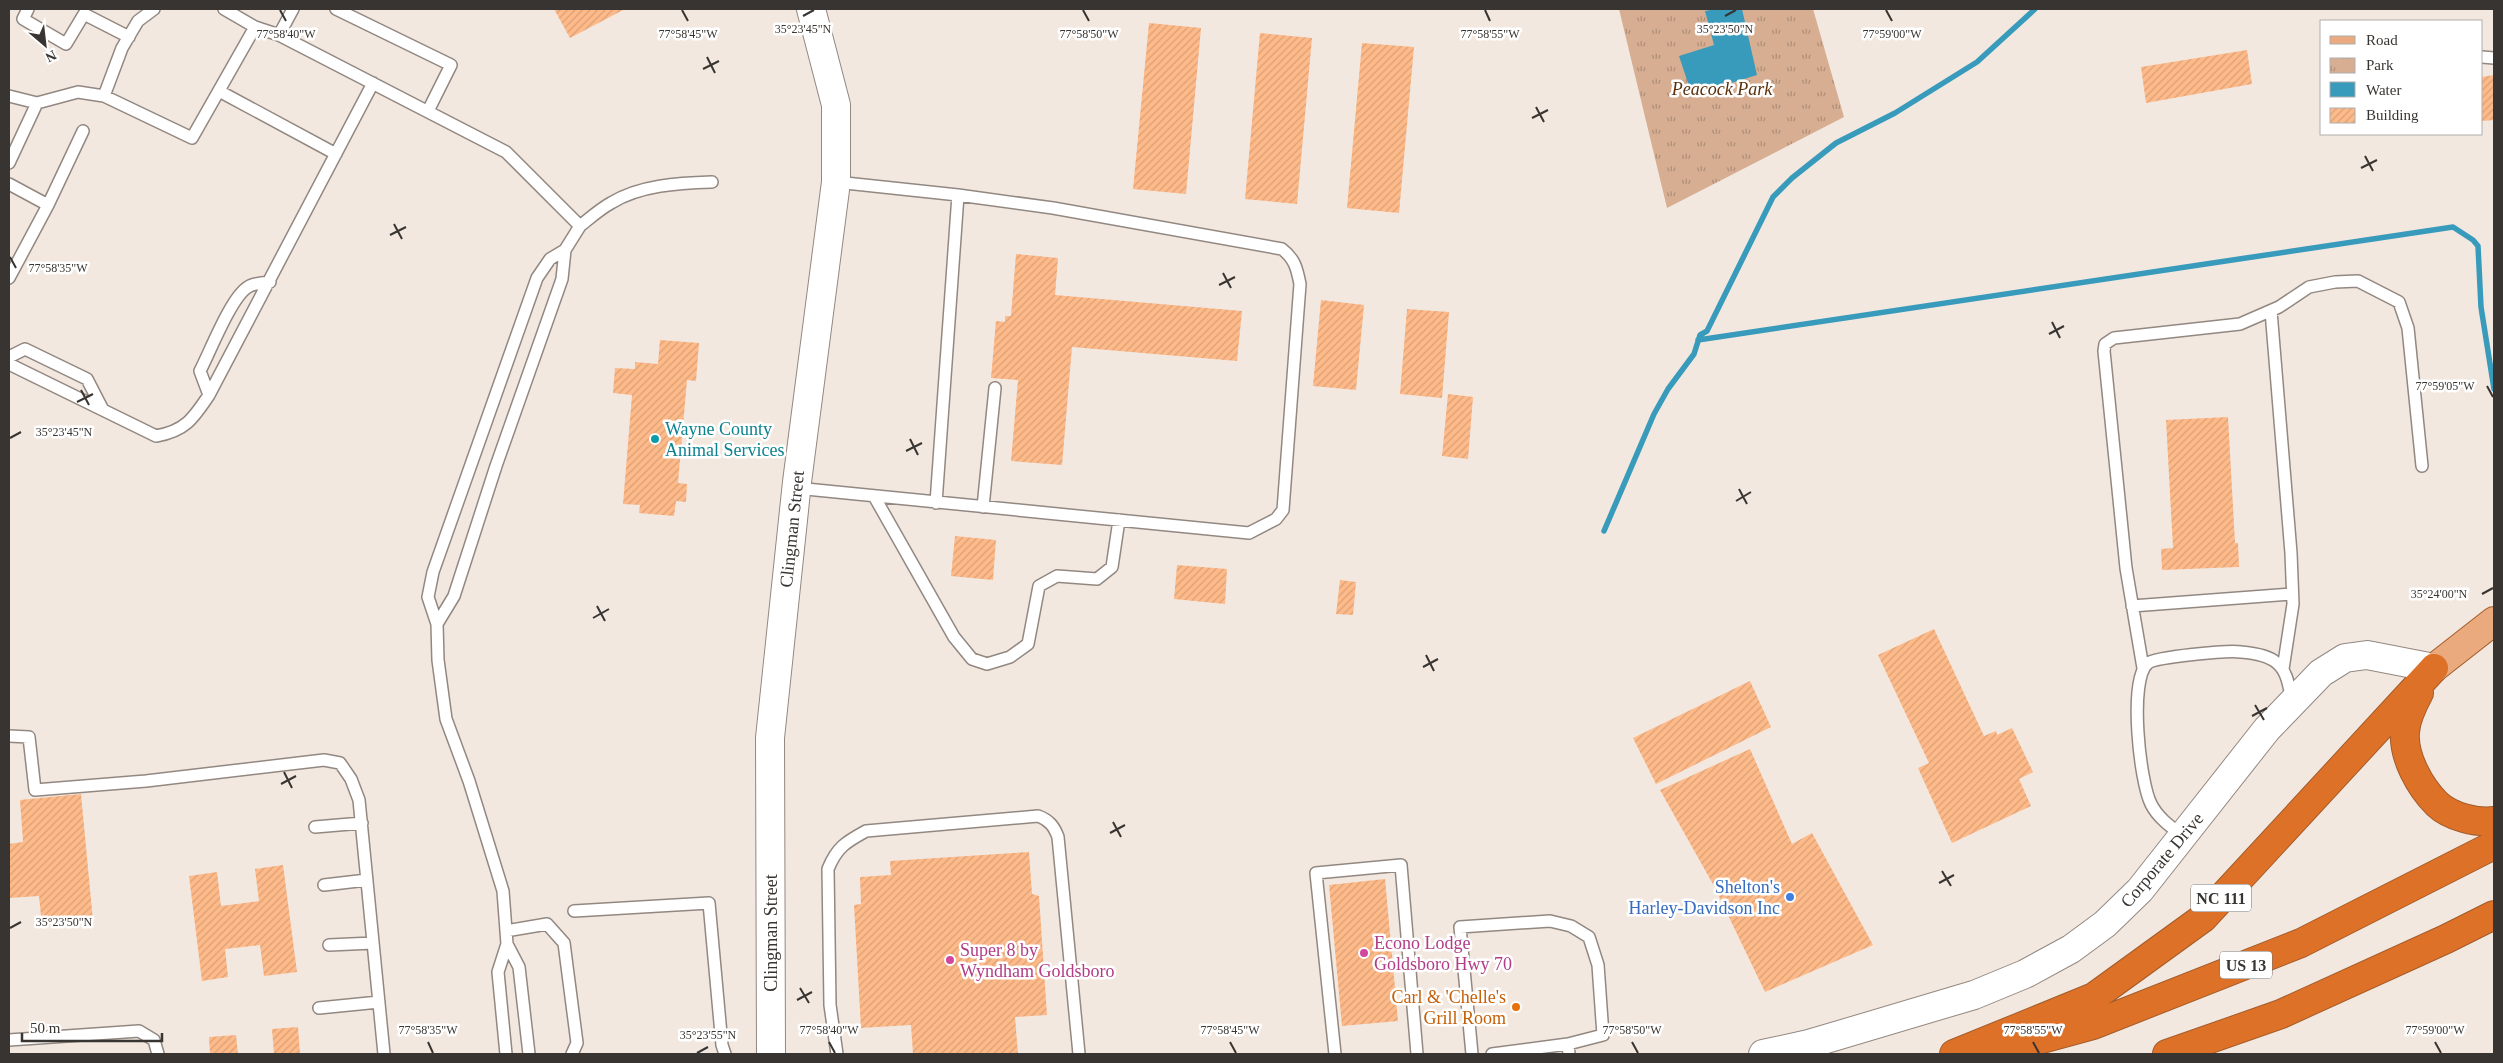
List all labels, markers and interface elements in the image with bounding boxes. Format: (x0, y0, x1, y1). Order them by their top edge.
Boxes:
north arrow (20, 20, 70, 70)
legend (2320, 20, 2483, 135)
text: 35°23'45"N (775, 22, 832, 36)
text: 35°23'50"N (1697, 22, 1754, 36)
text: 77°58'40"W (256, 27, 316, 41)
text: 77°58'45"W (658, 27, 718, 41)
text: 77°58'50"W (1059, 27, 1119, 41)
text: 77°58'55"W (1460, 27, 1520, 41)
text: 77°59'00"W (1862, 27, 1922, 41)
text: Road (2366, 32, 2398, 48)
text: N (43, 47, 59, 65)
text: Park (2366, 57, 2394, 73)
park label: Peacock Park (1671, 79, 1773, 99)
text: Water (2366, 82, 2401, 98)
text: Building (2366, 107, 2419, 123)
text: 77°58'35"W (28, 261, 88, 275)
text: 77°59'05"W (2415, 379, 2475, 393)
place label: Wayne County Animal Services (665, 419, 784, 460)
text: 35°23'45"N (36, 425, 93, 439)
marker: Wayne County Animal Services (649, 433, 661, 445)
street label: Clingman Street (776, 470, 808, 588)
text: 35°24'00"N (2411, 587, 2468, 601)
street label: Corporate Drive (2117, 809, 2207, 911)
street label: Clingman Street (761, 874, 781, 992)
place label: Shelton's Harley-Davidson Inc (1629, 877, 1780, 918)
road number: NC 111 (2191, 884, 2251, 911)
marker: Shelton's Harley-Davidson Inc (1784, 891, 1796, 903)
text: 35°23'50"N (36, 915, 93, 929)
place label: Econo Lodge Goldsboro Hwy 70 (1374, 933, 1512, 974)
place label: Super 8 by Wyndham Goldsboro (960, 940, 1114, 981)
marker: Econo Lodge Goldsboro Hwy 70 (1358, 947, 1370, 959)
road number: US 13 (2220, 952, 2272, 978)
marker: Super 8 by Wyndham Goldsboro (944, 954, 956, 966)
place label: Carl & 'Chelle's Grill Room (1392, 987, 1506, 1028)
marker: Carl & 'Chelle's Grill Room (1510, 1001, 1522, 1013)
scale bar (22, 1010, 162, 1042)
text: 50 m (30, 1020, 61, 1036)
text: 77°58'35"W (398, 1023, 458, 1037)
text: 77°58'40"W (799, 1023, 859, 1037)
text: 77°58'45"W (1200, 1023, 1260, 1037)
text: 77°58'50"W (1602, 1023, 1662, 1037)
text: 77°58'55"W (2003, 1023, 2063, 1037)
text: 77°59'00"W (2405, 1023, 2465, 1037)
text: 35°23'55"N (680, 1028, 737, 1042)

